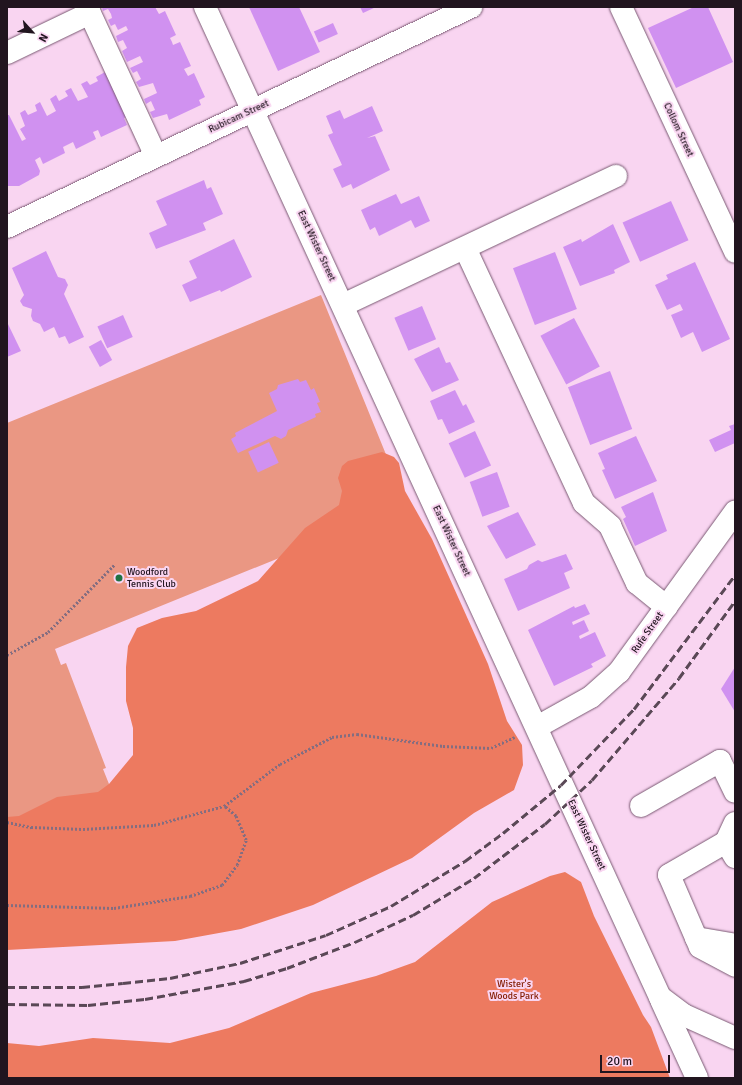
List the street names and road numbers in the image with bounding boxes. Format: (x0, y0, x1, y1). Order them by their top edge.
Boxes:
street label: Rubicam Street (207, 98, 271, 136)
street label: Collom Street (660, 101, 696, 159)
street label: East Wister Street (294, 209, 338, 283)
street label: East Wister Street (429, 504, 473, 578)
street label: Rufe Street (629, 610, 667, 656)
street label: East Wister Street (564, 798, 608, 872)

